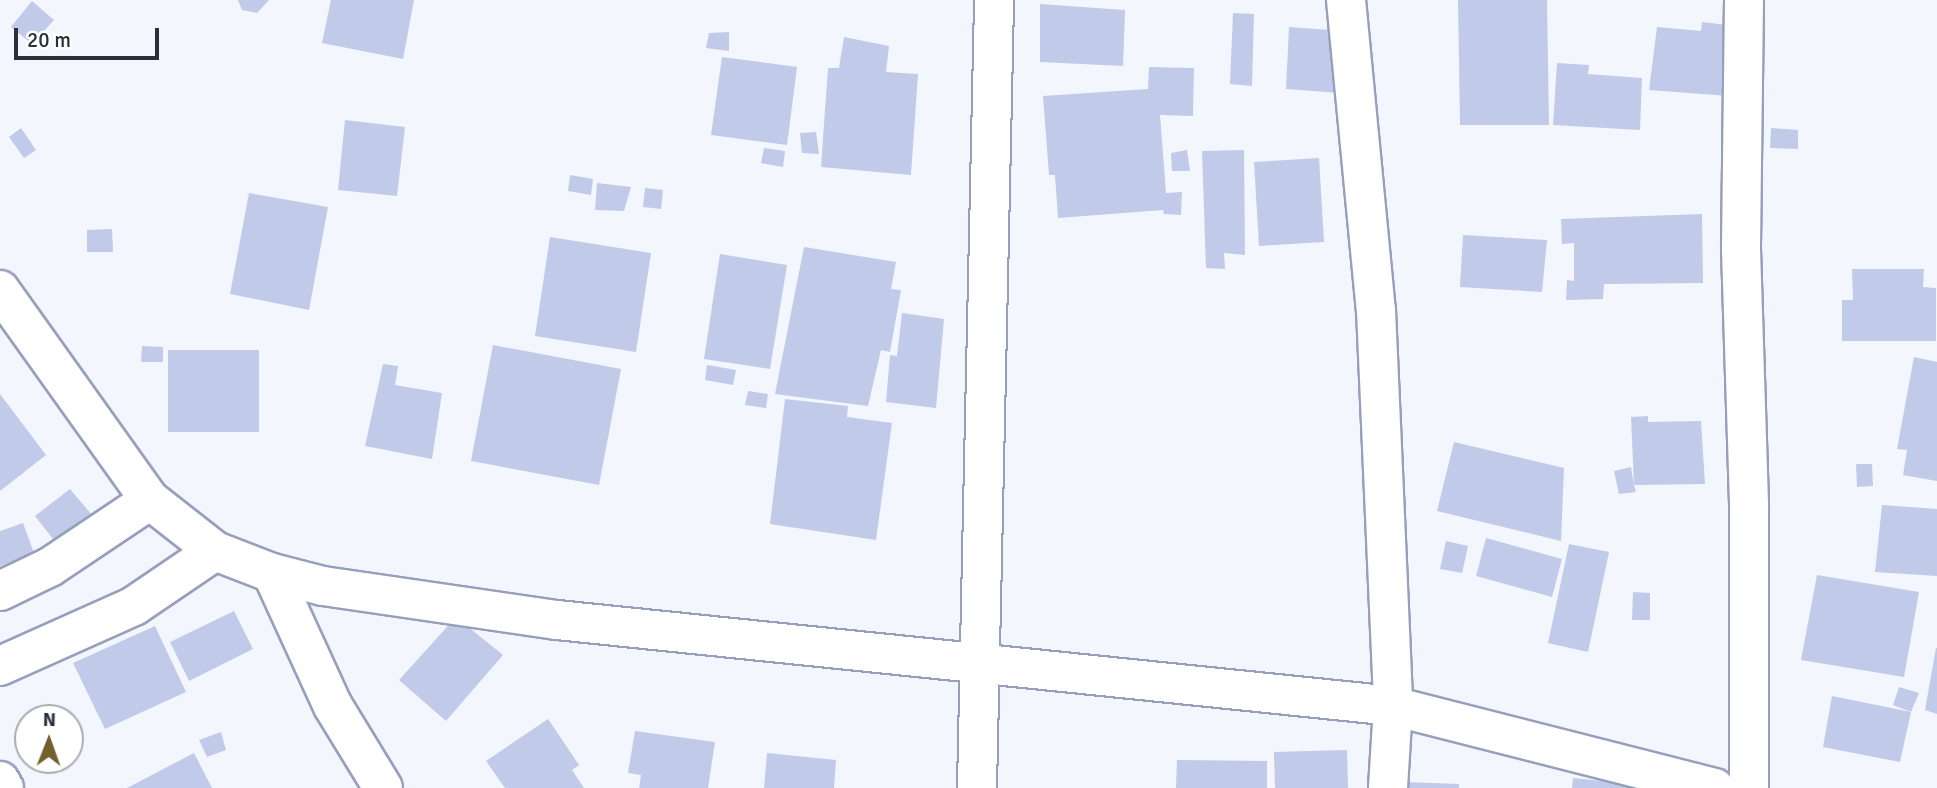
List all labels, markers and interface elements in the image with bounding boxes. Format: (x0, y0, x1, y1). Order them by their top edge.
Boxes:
scale bar (18, 14, 163, 58)
text: 20 m (27, 27, 71, 53)
north arrow (14, 704, 84, 774)
text: N (43, 708, 56, 732)

